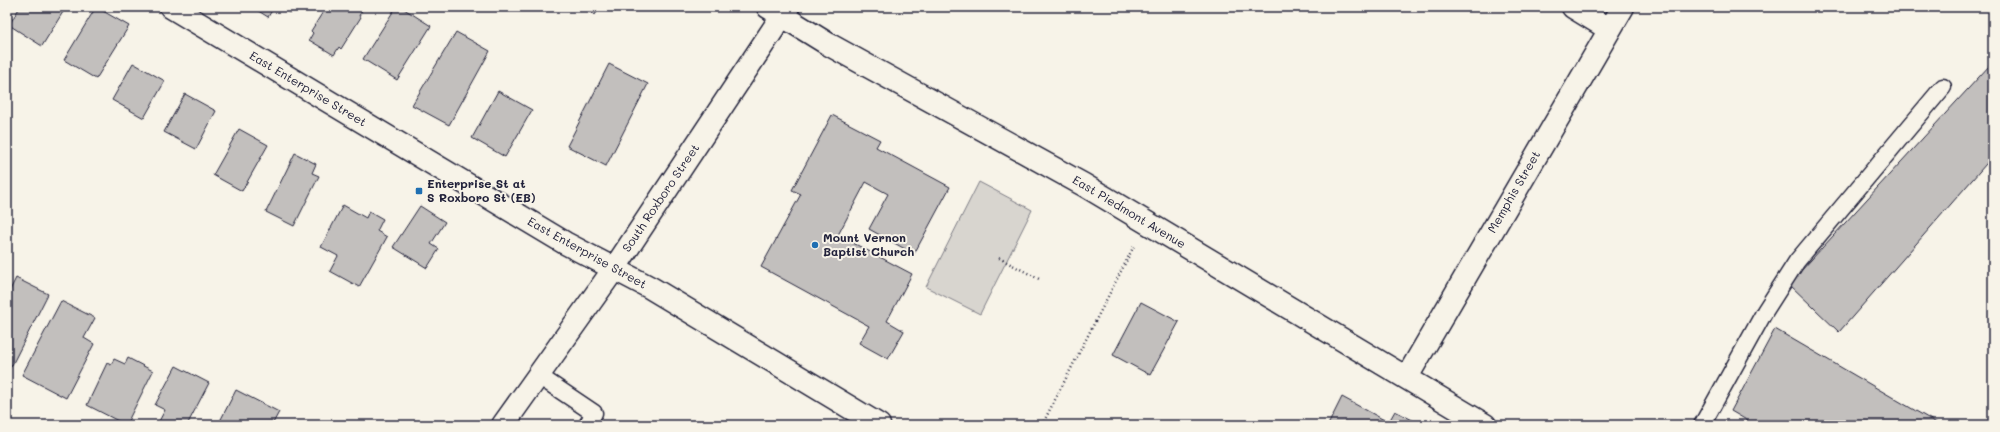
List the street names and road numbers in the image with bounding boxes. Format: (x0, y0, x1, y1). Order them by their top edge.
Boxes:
street label: East Enterprise Street (247, 47, 370, 129)
street label: South Roxboro Street (618, 140, 702, 255)
street label: Memphis Street (1483, 148, 1543, 235)
street label: East Piedmont Avenue (1070, 171, 1189, 251)
street label: East Enterprise Street (525, 213, 650, 292)

